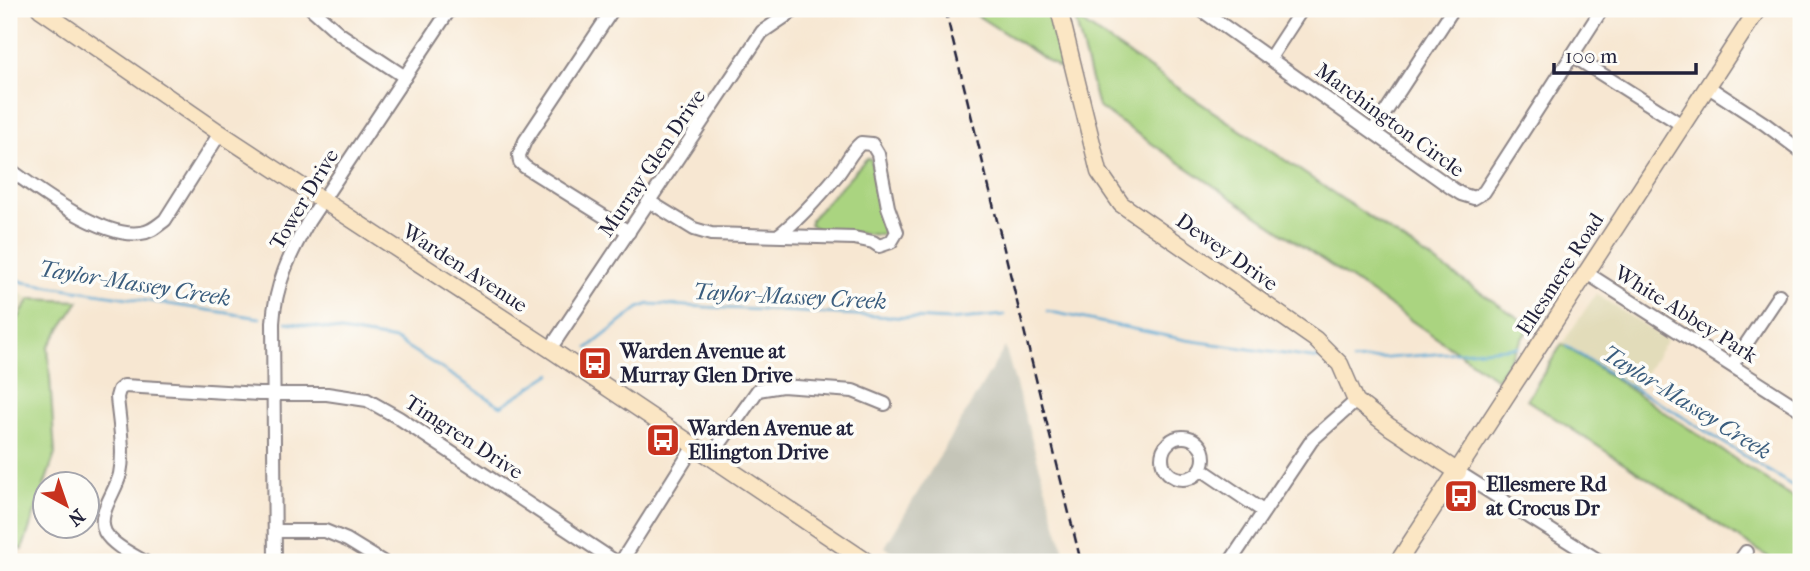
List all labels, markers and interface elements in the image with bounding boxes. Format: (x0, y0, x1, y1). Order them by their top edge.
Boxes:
scale bar (1554, 32, 1696, 76)
text: 100 m (1565, 44, 1618, 68)
street label: Marchington Circle (1311, 58, 1469, 182)
street label: Murray Glen Drive (594, 85, 710, 241)
street label: Tower Drive (265, 144, 343, 254)
street label: Dewey Drive (1172, 208, 1282, 296)
street label: Ellesmere Road (1512, 208, 1609, 340)
street label: Warden Avenue (397, 218, 532, 317)
water label: Taylor-Massey Creek (37, 255, 233, 312)
street label: White Abbey Park (1609, 260, 1762, 368)
water label: Taylor-Massey Creek (692, 278, 887, 315)
place label: Warden Avenue at Murray Glen Drive (619, 339, 793, 387)
water label: Taylor-Massey Creek (1597, 340, 1776, 465)
bus stop icon: Warden Avenue at Murray Glen Drive (576, 344, 614, 382)
street label: Timgren Drive (400, 390, 528, 484)
place label: Warden Avenue at Ellington Drive (687, 416, 854, 464)
bus stop icon: Warden Avenue at Ellington Drive (644, 421, 682, 459)
north arrow (32, 470, 102, 540)
place label: Ellesmere Rd at Crocus Dr (1486, 472, 1607, 520)
bus stop icon: Ellesmere Rd at Crocus Dr (1442, 477, 1480, 515)
text: N (63, 504, 89, 531)

